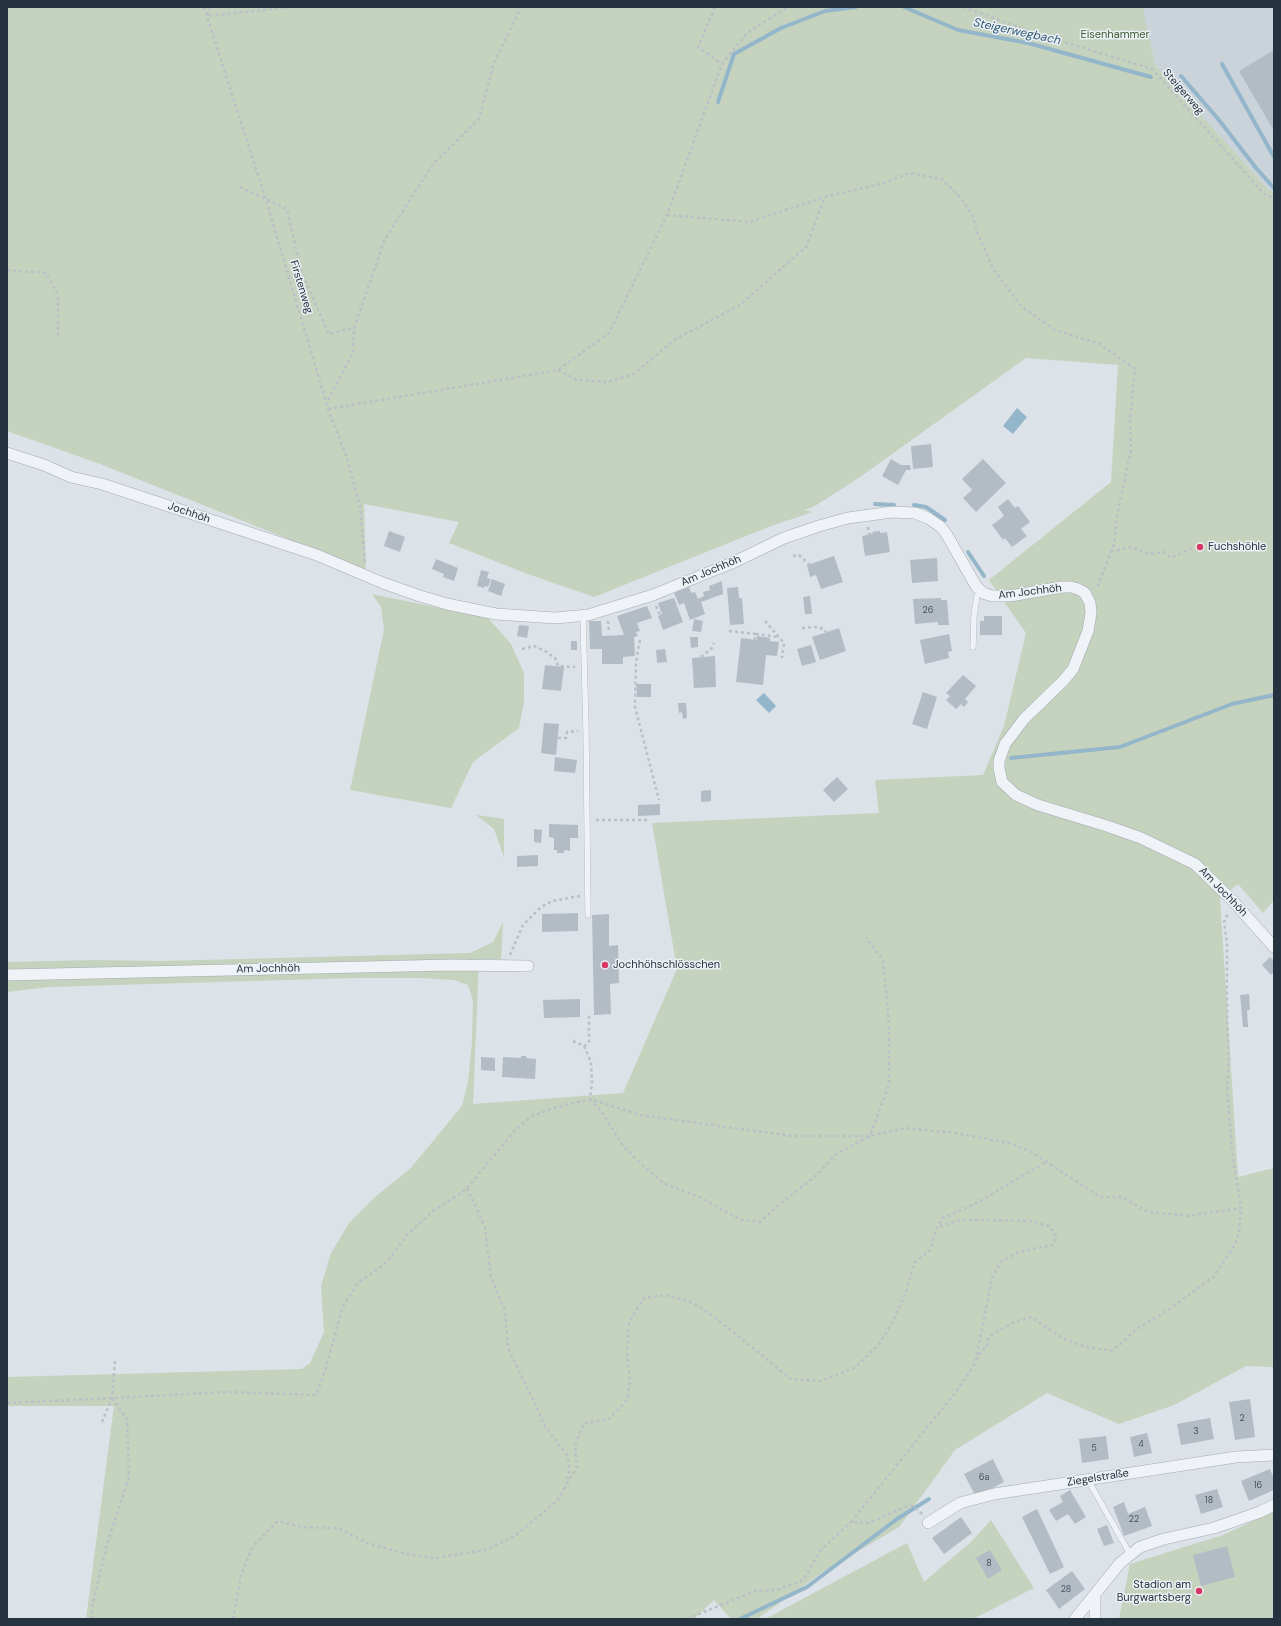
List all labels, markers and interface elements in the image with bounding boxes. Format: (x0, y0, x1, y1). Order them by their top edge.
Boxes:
water label: Steigerwegbach (972, 16, 1062, 48)
park label: Eisenhammer (1080, 28, 1150, 42)
street label: Steigerweg (1160, 66, 1206, 118)
street label: Firstenweg (287, 259, 315, 315)
street label: Jochhöh (166, 500, 212, 526)
place label: Fuchshöhle (1208, 540, 1266, 554)
marker: Fuchshöhle (1195, 542, 1205, 552)
street label: Am Jochhöh (679, 552, 743, 590)
street label: Am Jochhöh (998, 582, 1062, 602)
house number: 26 (923, 606, 933, 616)
street label: Am Jochhöh (1196, 864, 1250, 920)
place label: Jochhöhschlösschen (613, 958, 720, 972)
marker: Jochhöhschlösschen (600, 960, 610, 970)
street label: Am Jochhöh (236, 962, 300, 976)
house number: 2 (1239, 1414, 1245, 1424)
house number: 3 (1193, 1427, 1199, 1437)
house number: 4 (1138, 1440, 1144, 1450)
house number: 5 (1091, 1444, 1097, 1454)
street label: Ziegelstraße (1066, 1467, 1130, 1489)
house number: 6a (979, 1473, 989, 1483)
house number: 16 (1254, 1481, 1262, 1491)
house number: 18 (1205, 1496, 1213, 1506)
house number: 22 (1129, 1515, 1139, 1525)
house number: 8 (986, 1559, 992, 1569)
place label: Stadion am Burgwartsberg (1117, 1578, 1191, 1604)
house number: 28 (1061, 1585, 1071, 1595)
marker: Stadion am Burgwartsberg (1194, 1586, 1204, 1596)

